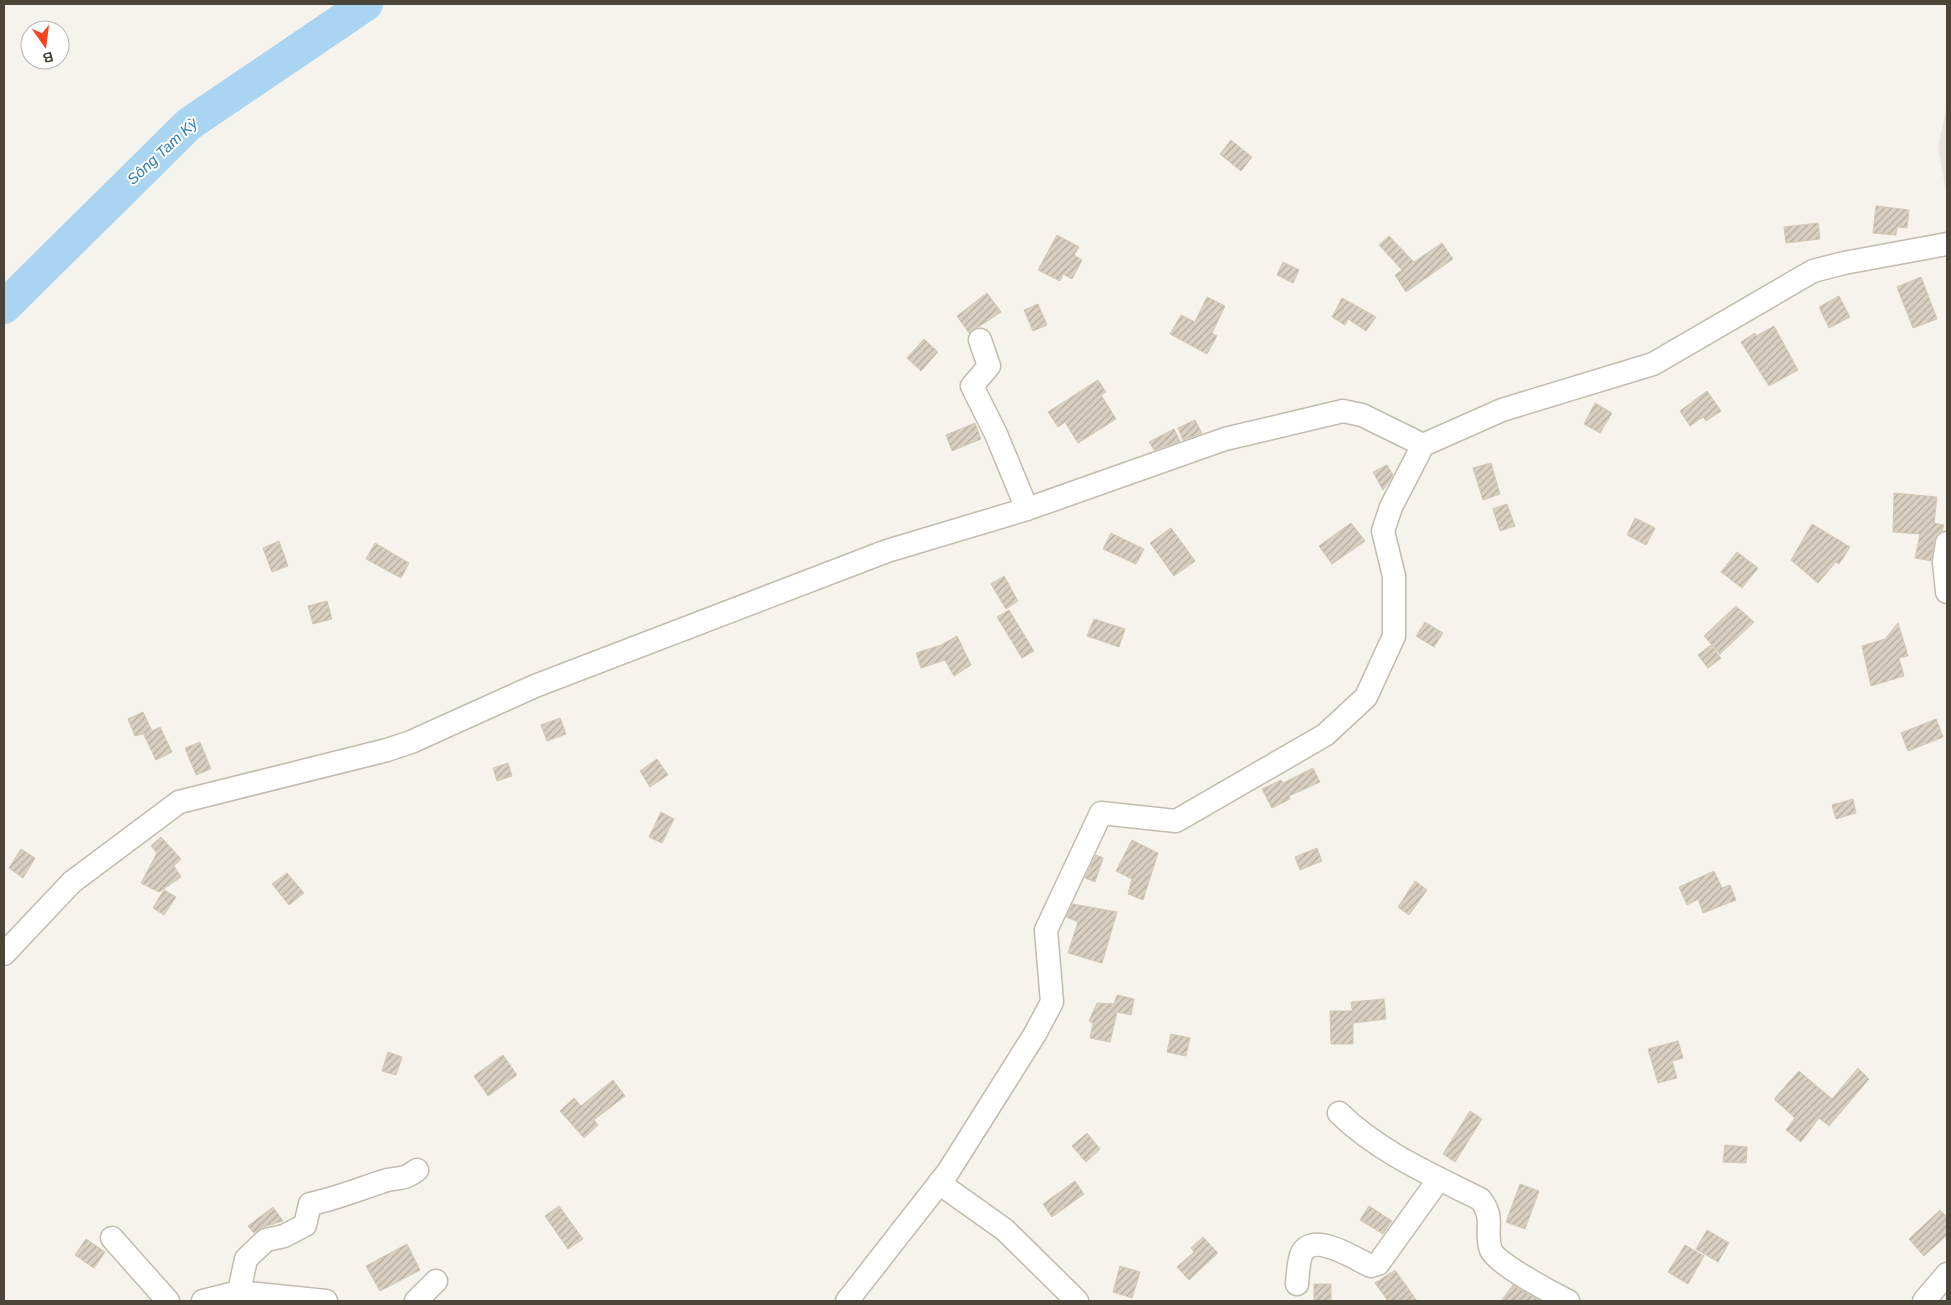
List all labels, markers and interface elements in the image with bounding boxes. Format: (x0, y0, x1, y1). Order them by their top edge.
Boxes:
north arrow (20, 20, 70, 70)
text: B (41, 49, 55, 67)
water label: Sông Tam Kỳ (123, 113, 202, 188)

